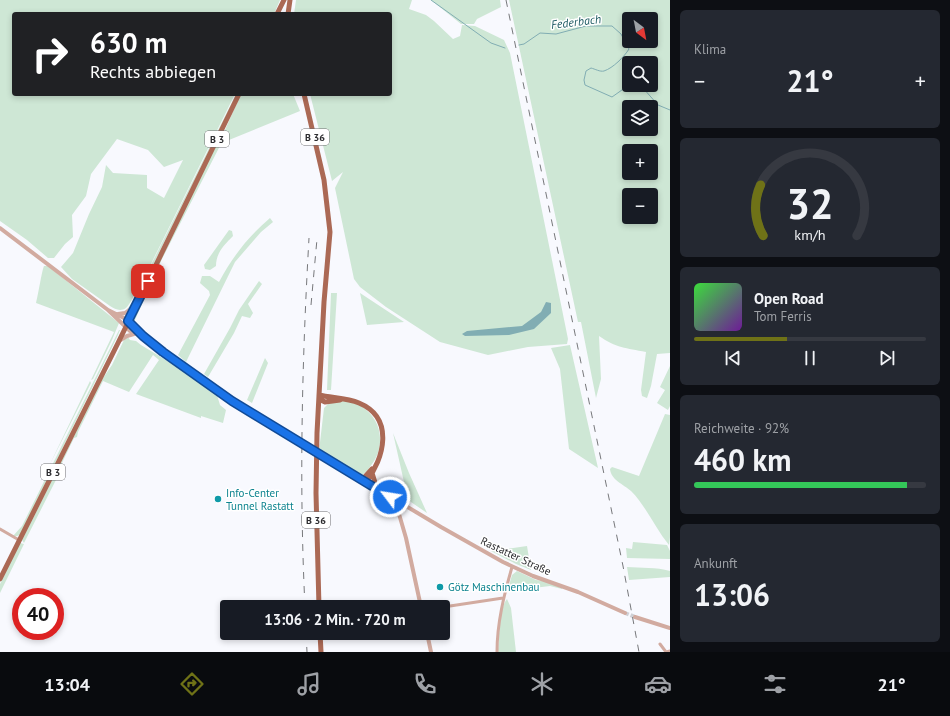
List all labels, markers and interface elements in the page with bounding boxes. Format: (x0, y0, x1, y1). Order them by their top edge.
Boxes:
water label: Federbach (550, 11, 602, 32)
north arrow (622, 12, 658, 48)
map controls (622, 12, 658, 224)
text: 630 m (90, 24, 167, 61)
icon: right (24, 28, 76, 80)
text: Klima (694, 41, 726, 58)
button: search (622, 56, 658, 92)
text: Rechts abbiegen (90, 60, 216, 83)
text: 21° (786, 61, 834, 100)
text: − (694, 67, 705, 95)
text: + (915, 67, 926, 95)
button: layers (622, 100, 658, 136)
road number: B 36 (301, 129, 329, 145)
road number: B 3 (205, 131, 229, 147)
button: + (622, 144, 658, 180)
text: 32 (786, 176, 834, 229)
button: − (622, 188, 658, 224)
text: km/h (794, 224, 826, 243)
pin (131, 264, 165, 298)
icon: arrive (137, 270, 159, 292)
text: Open Road (754, 289, 824, 308)
text: Tom Ferris (754, 308, 812, 325)
icon: previous (722, 347, 744, 369)
icon: pause (799, 347, 821, 369)
icon: next (876, 347, 898, 369)
text: Reichweite · 92% (694, 420, 789, 437)
text: 460 km (694, 440, 792, 479)
road number: B 3 (41, 464, 65, 480)
position arrow (369, 476, 411, 518)
place label: Info-Center Tunnel Rastatt (226, 486, 294, 513)
marker: Info-Center Tunnel Rastatt (213, 494, 223, 504)
road number: B 36 (302, 512, 330, 528)
street label: Rastatter Straße (479, 534, 554, 579)
text: Ankunft (694, 555, 737, 572)
text: 13:06 (694, 575, 770, 614)
place label: Götz Maschinenbau (448, 580, 540, 594)
marker: Götz Maschinenbau (435, 582, 445, 592)
speed limit sign: 40 (12, 588, 64, 640)
text: 13:06 · 2 Min. · 720 m (264, 610, 406, 629)
icon: directions (178, 670, 206, 698)
icon: music (295, 670, 323, 698)
icon: phone (411, 670, 439, 698)
icon: climate (528, 670, 556, 698)
icon: car (644, 670, 672, 698)
icon: filters (761, 670, 789, 698)
text: 13:04 (44, 673, 90, 696)
text: 21° (877, 673, 906, 696)

